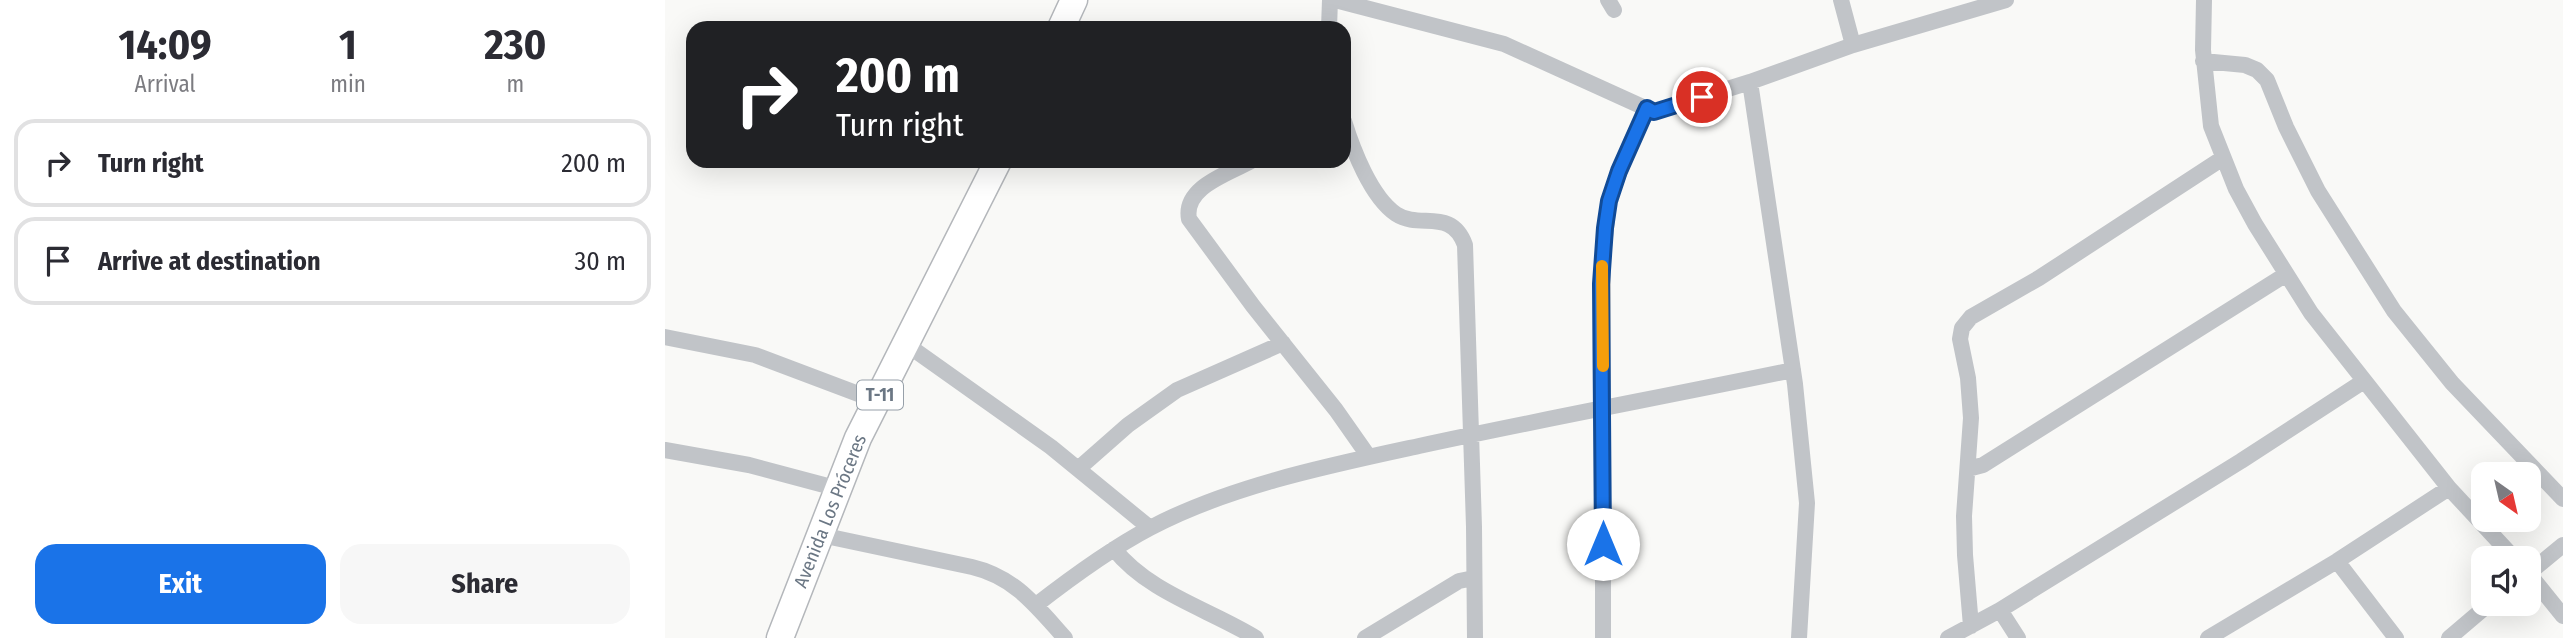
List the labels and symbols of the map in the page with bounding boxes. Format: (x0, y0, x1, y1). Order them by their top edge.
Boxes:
pin (1672, 67, 1732, 127)
road number: T-11 (857, 380, 903, 410)
street label: Avenida Los Próceres (789, 431, 871, 591)
north arrow (2471, 462, 2541, 532)
position arrow (1566, 507, 1640, 581)

